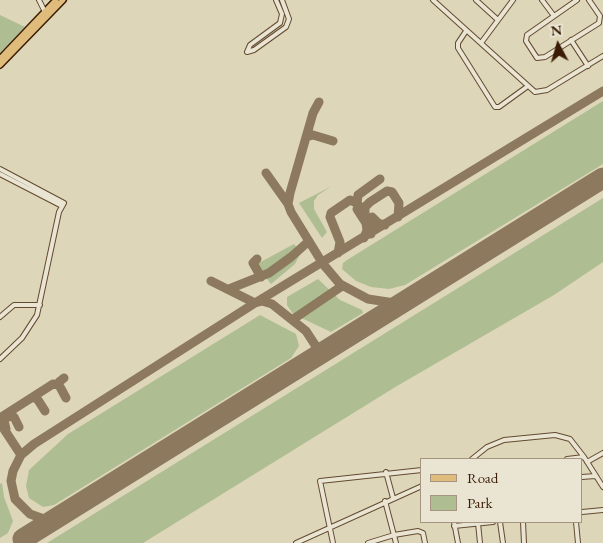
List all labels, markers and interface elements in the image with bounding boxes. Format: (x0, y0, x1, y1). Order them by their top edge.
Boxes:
north arrow (533, 20, 583, 70)
text: N (550, 21, 563, 40)
legend (420, 458, 583, 523)
text: Road (467, 468, 498, 487)
text: Park (467, 493, 493, 512)

